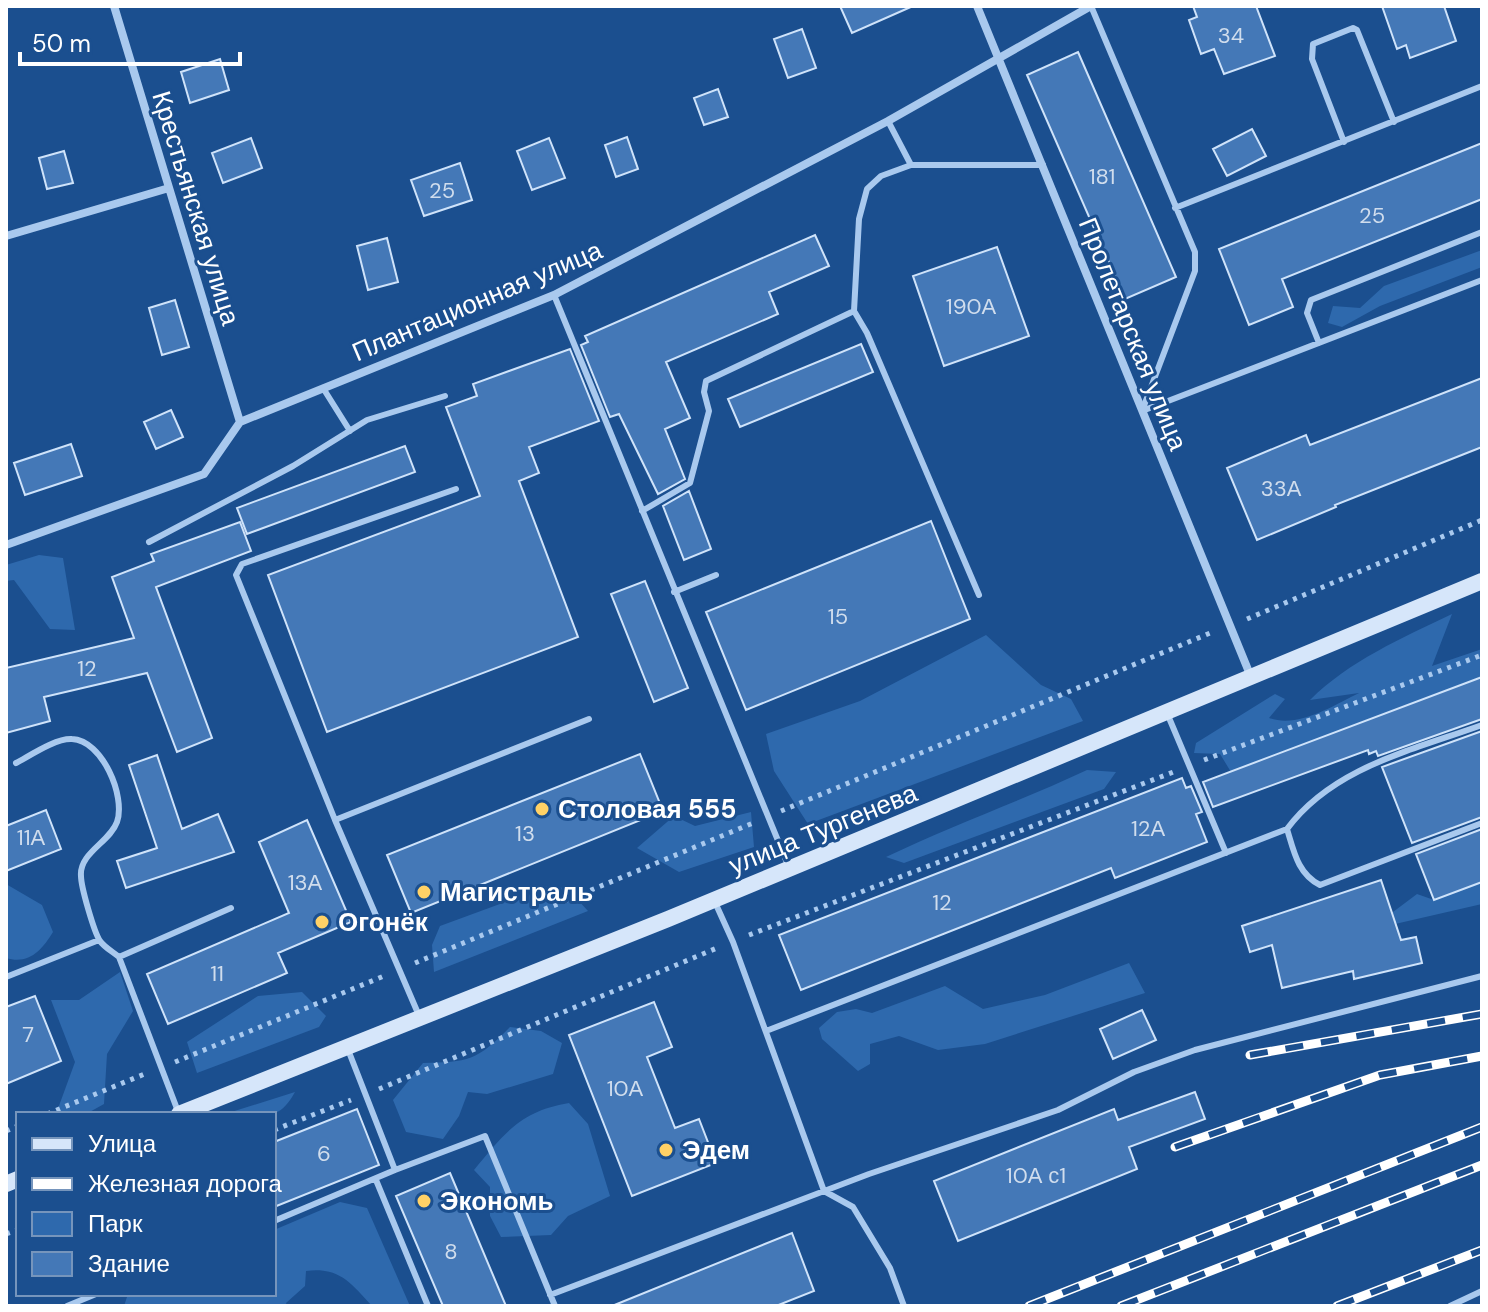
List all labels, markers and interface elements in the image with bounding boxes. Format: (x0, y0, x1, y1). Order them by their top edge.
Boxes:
scale bar (20, 16, 240, 66)
house number: 34 (1218, 21, 1244, 50)
text: 50 m (32, 28, 91, 59)
street label: Крестьянская улица (144, 87, 248, 330)
house number: 181 (1089, 162, 1115, 191)
house number: 25 (429, 176, 455, 205)
house number: 25 (1359, 201, 1385, 230)
street label: Пролетарская улица (1071, 213, 1195, 456)
street label: Плантационная улица (347, 233, 608, 369)
house number: 190А (946, 292, 997, 321)
house number: 33А (1261, 474, 1302, 503)
house number: 15 (828, 602, 848, 631)
house number: 12 (77, 654, 97, 683)
street label: улица Тургенева (724, 776, 923, 882)
place label: Столовая 555 (558, 792, 736, 826)
marker: Столовая 555 (533, 800, 551, 818)
house number: 12А (1131, 814, 1165, 843)
house number: 13 (515, 819, 535, 848)
house number: 11А (17, 823, 46, 852)
house number: 13А (288, 868, 323, 897)
place label: Магистраль (440, 875, 593, 909)
marker: Магистраль (415, 883, 433, 901)
house number: 12 (932, 888, 952, 917)
place label: Огонёк (338, 905, 429, 939)
marker: Огонёк (313, 913, 331, 931)
house number: 11 (210, 959, 224, 988)
house number: 7 (22, 1020, 34, 1049)
house number: 10А (607, 1074, 644, 1103)
legend (16, 1112, 276, 1296)
text: Улица (88, 1128, 157, 1159)
place label: Эдем (682, 1133, 750, 1167)
house number: 6 (317, 1139, 331, 1168)
marker: Эдем (657, 1141, 675, 1159)
house number: 10А с1 (1006, 1161, 1066, 1190)
text: Железная дорога (88, 1168, 283, 1199)
place label: Экономь (440, 1184, 554, 1218)
marker: Экономь (415, 1192, 433, 1210)
text: Парк (88, 1208, 143, 1239)
house number: 8 (444, 1237, 458, 1266)
text: Здание (88, 1248, 170, 1279)

